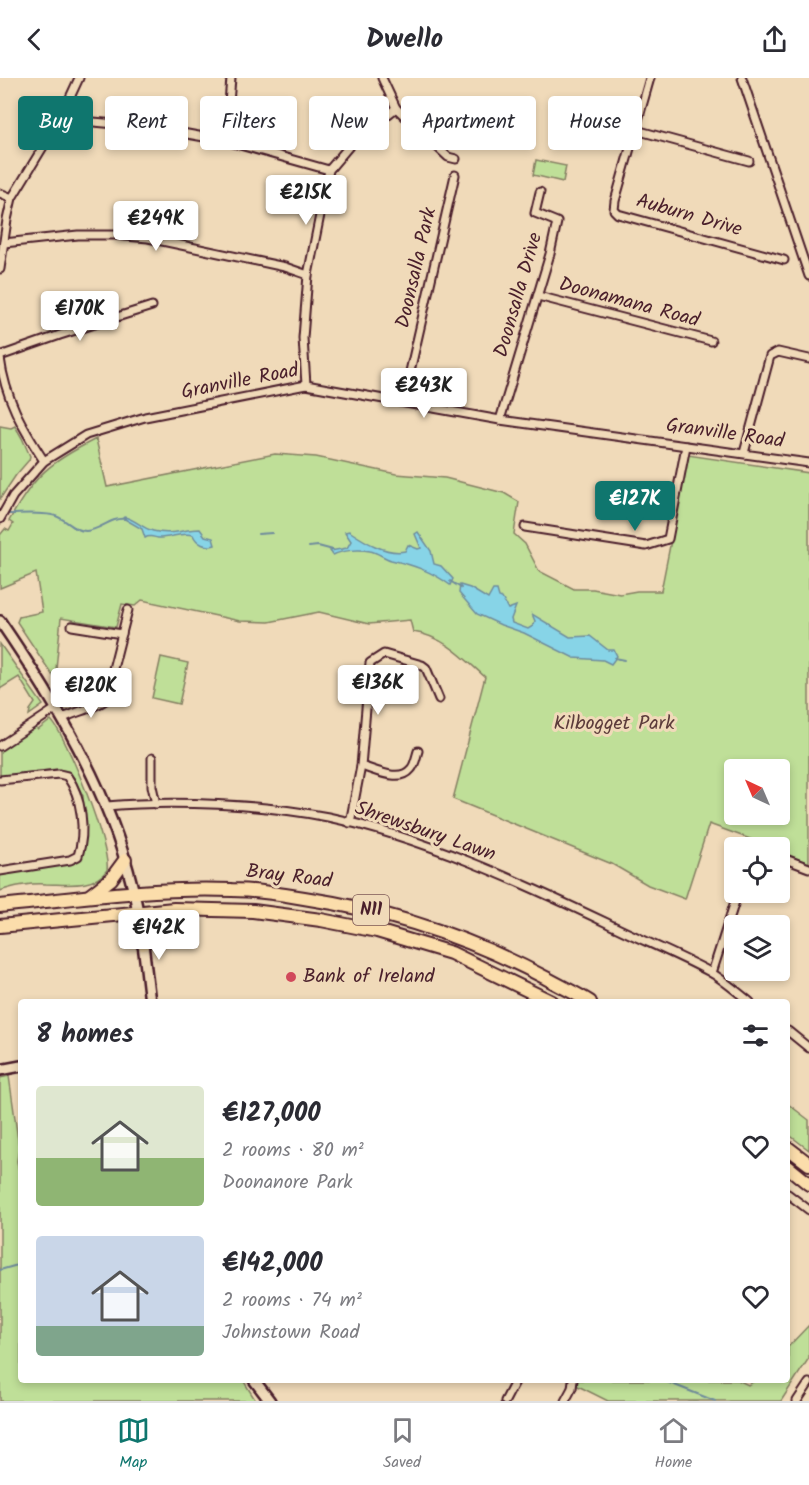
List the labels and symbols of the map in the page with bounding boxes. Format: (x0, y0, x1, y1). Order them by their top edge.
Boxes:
pin: €215K (264, 175, 348, 226)
street label: Auburn Drive (632, 186, 746, 246)
pin: €249K (114, 201, 198, 252)
street label: Doonsalla Park (388, 204, 447, 332)
street label: Doonsalla Drive (486, 229, 552, 361)
street label: Doonamana Road (555, 269, 704, 337)
pin: €170K (38, 291, 122, 342)
street label: Granville Road (179, 355, 302, 409)
pin: €243K (382, 368, 466, 419)
street label: Granville Road (664, 410, 787, 458)
pin: €127K (593, 481, 677, 532)
pin: €136K (336, 665, 420, 716)
pin: €120K (49, 668, 133, 719)
park label: Kilbogget Park (553, 708, 675, 740)
north arrow (724, 759, 790, 825)
street label: Shrewsbury Lawn (350, 793, 500, 871)
street label: Bray Road (244, 856, 335, 898)
road number: N11 (353, 895, 389, 925)
pin: €142K (117, 910, 201, 961)
place label: Bank of Ireland (303, 961, 436, 993)
marker: Bank of Ireland (284, 970, 298, 984)

